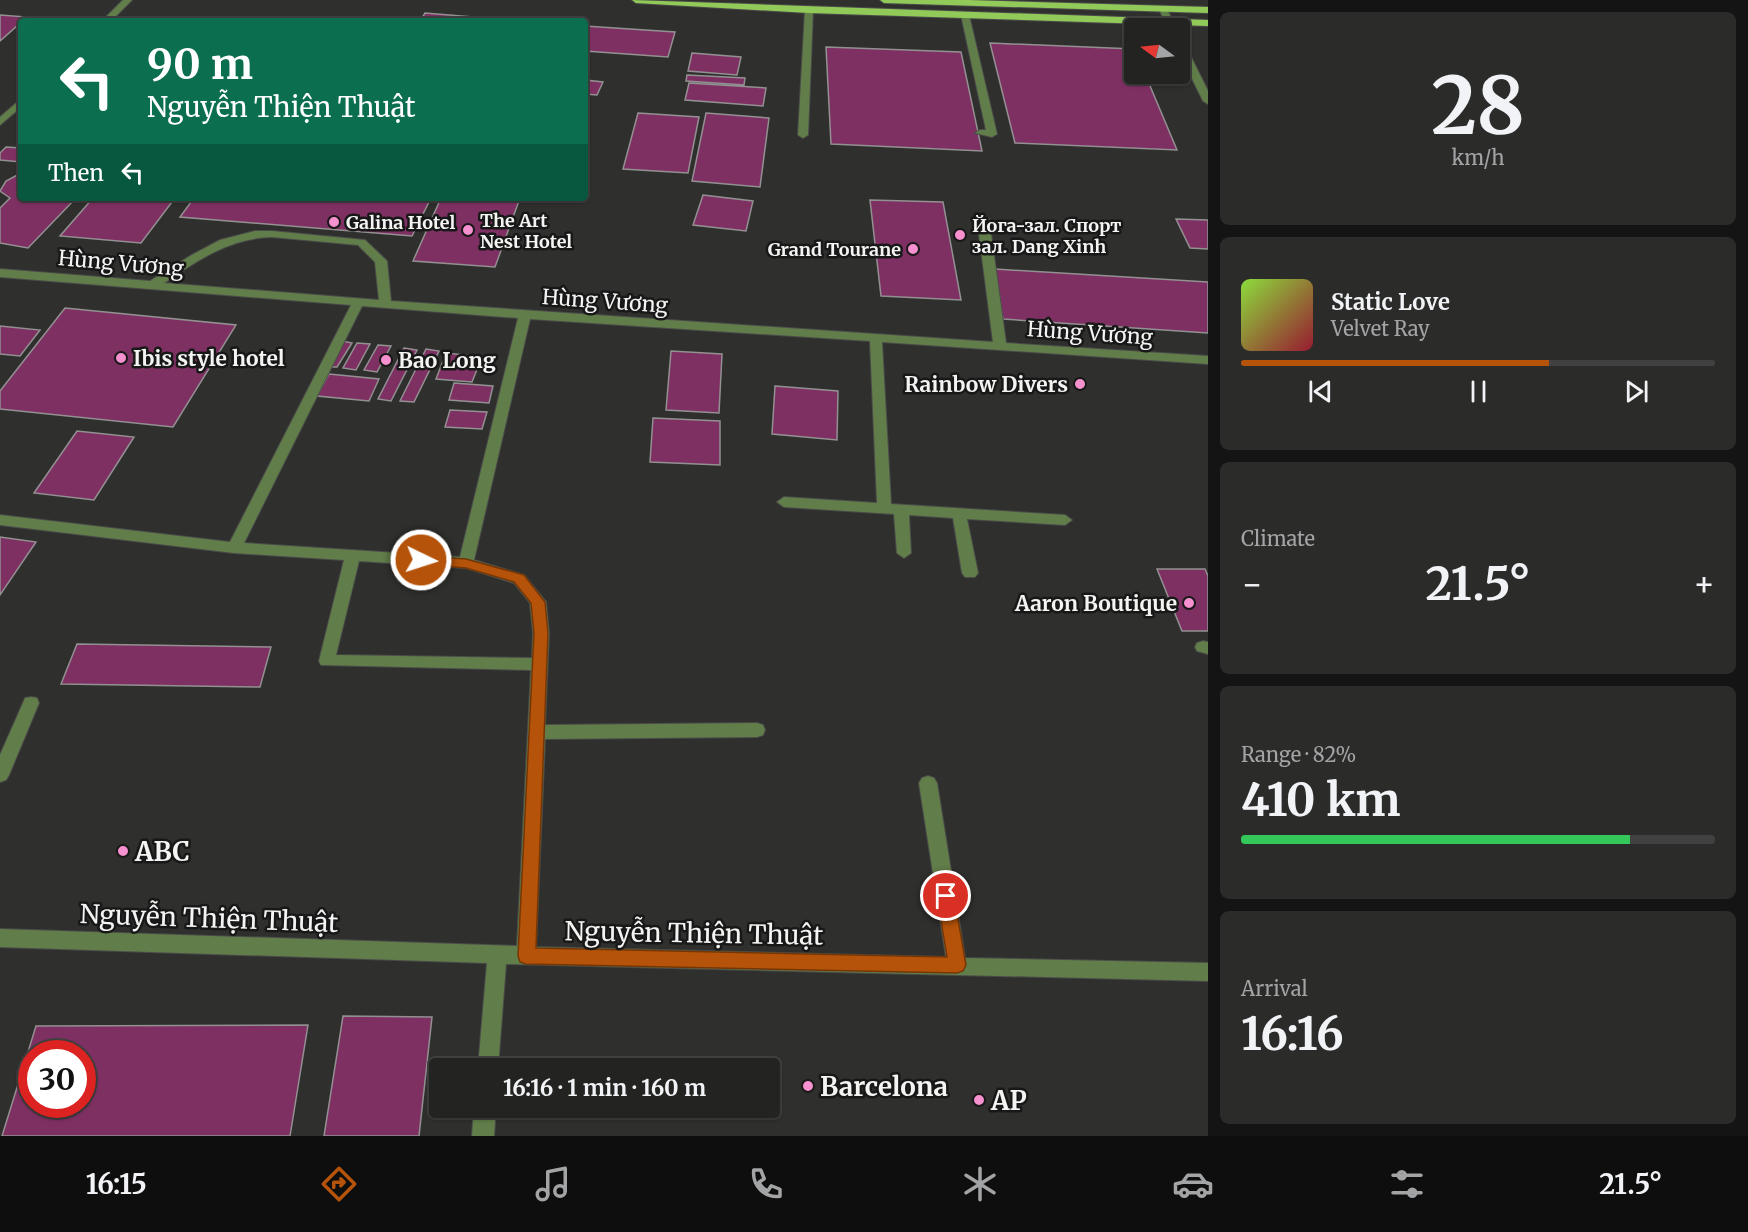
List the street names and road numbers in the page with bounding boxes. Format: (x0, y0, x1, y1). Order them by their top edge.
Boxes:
street label: Hùng Vương (57, 244, 185, 282)
street label: Hùng Vương (541, 283, 669, 319)
street label: Hùng Vương (1026, 315, 1154, 351)
street label: Nguyễn Thiện Thuật (79, 897, 339, 939)
street label: Nguyễn Thiện Thuật (564, 914, 824, 952)

